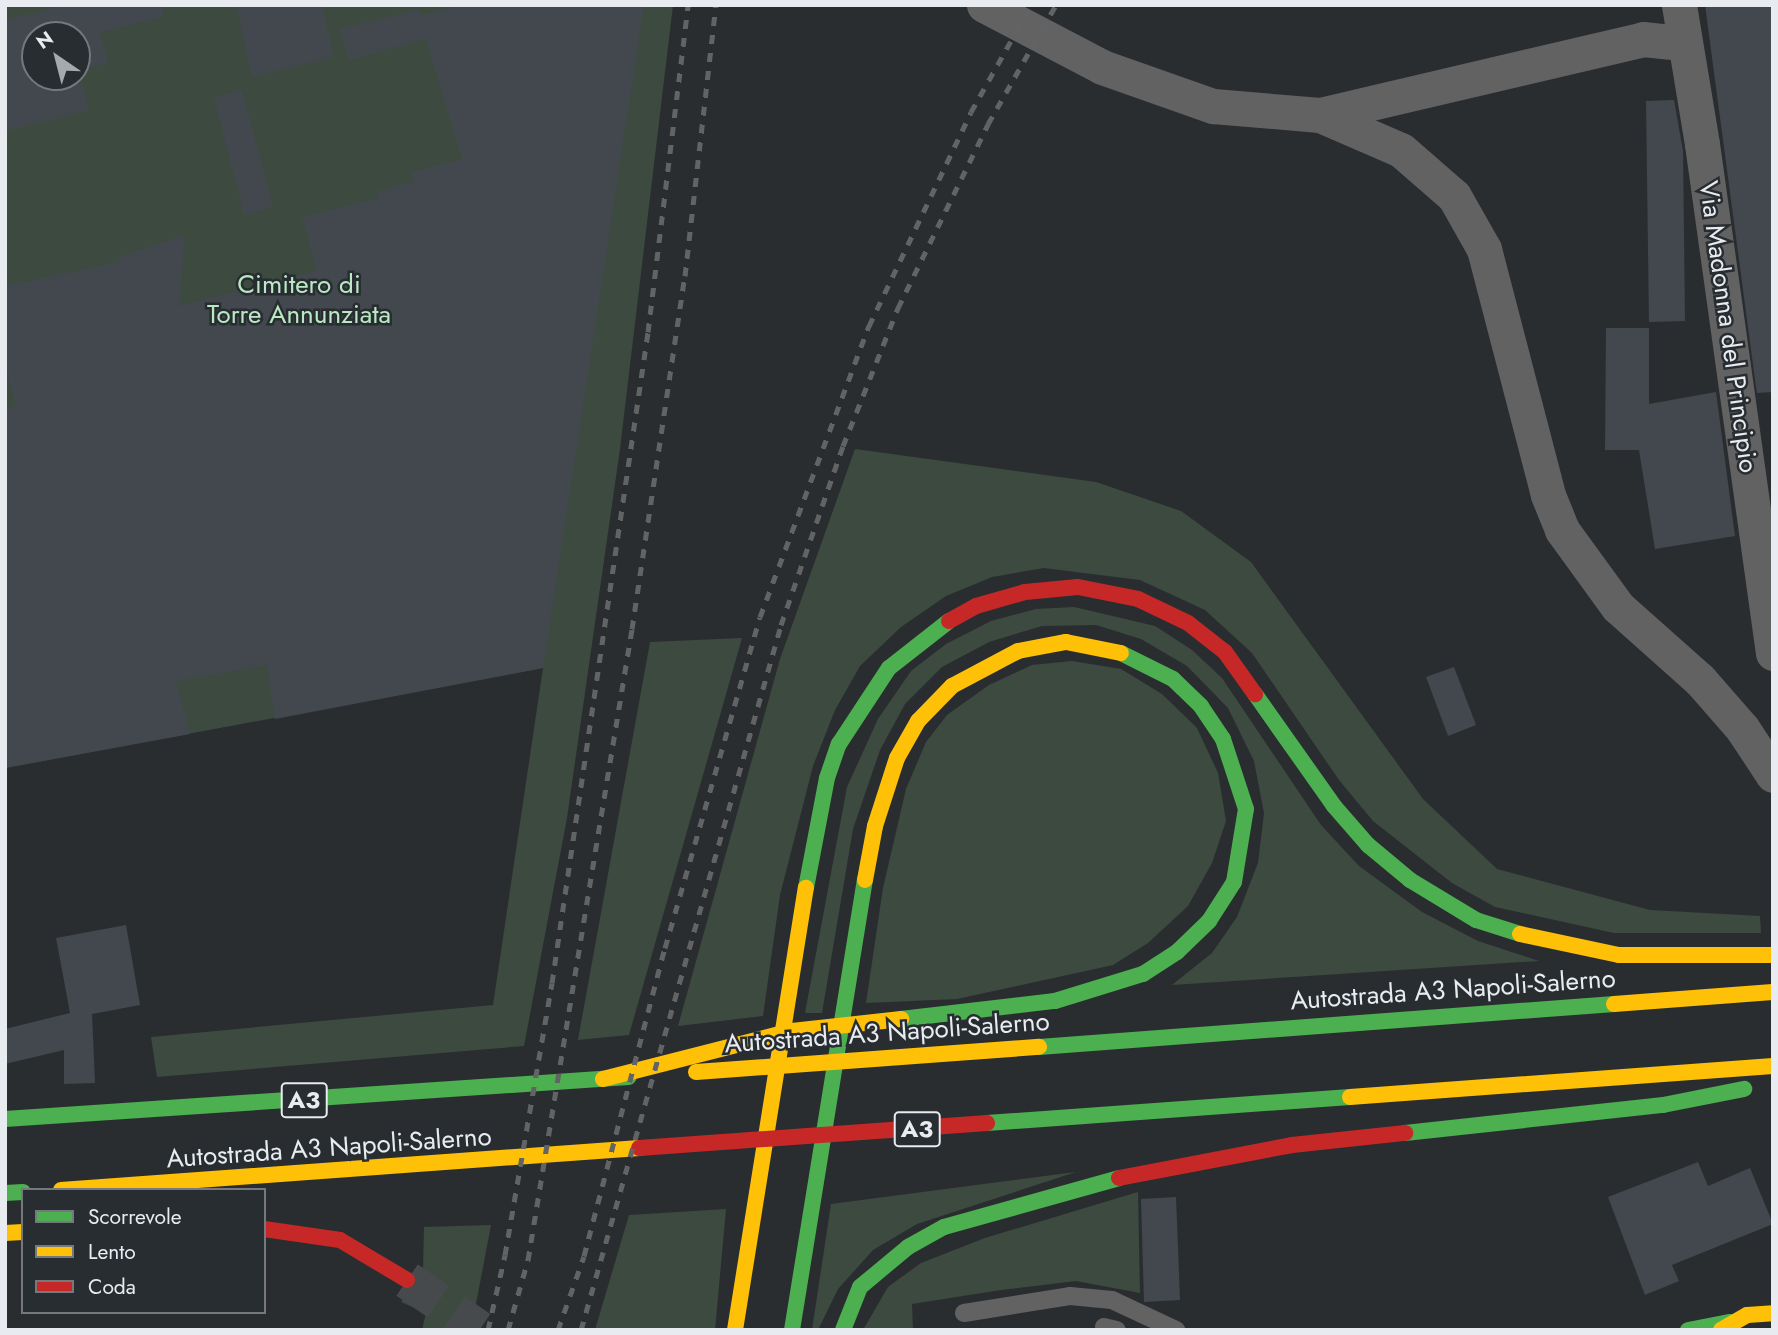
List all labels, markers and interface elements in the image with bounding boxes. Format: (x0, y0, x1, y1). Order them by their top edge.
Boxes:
north arrow (21, 21, 91, 91)
text: N (31, 25, 59, 55)
street label: Via Madonna del Principio (1692, 179, 1764, 475)
park label: Cimitero di Torre Annunziata (207, 269, 391, 330)
street label: Autostrada A3 Napoli-Salerno (1289, 963, 1617, 1017)
street label: Autostrada A3 Napoli-Salerno (723, 1006, 1051, 1060)
road number: A3 (280, 1080, 328, 1120)
road number: A3 (892, 1108, 942, 1149)
street label: Autostrada A3 Napoli-Salerno (165, 1121, 493, 1175)
legend (21, 1188, 266, 1314)
text: Scorrevole (88, 1202, 182, 1232)
text: Lento (88, 1237, 136, 1267)
text: Coda (88, 1272, 136, 1302)

